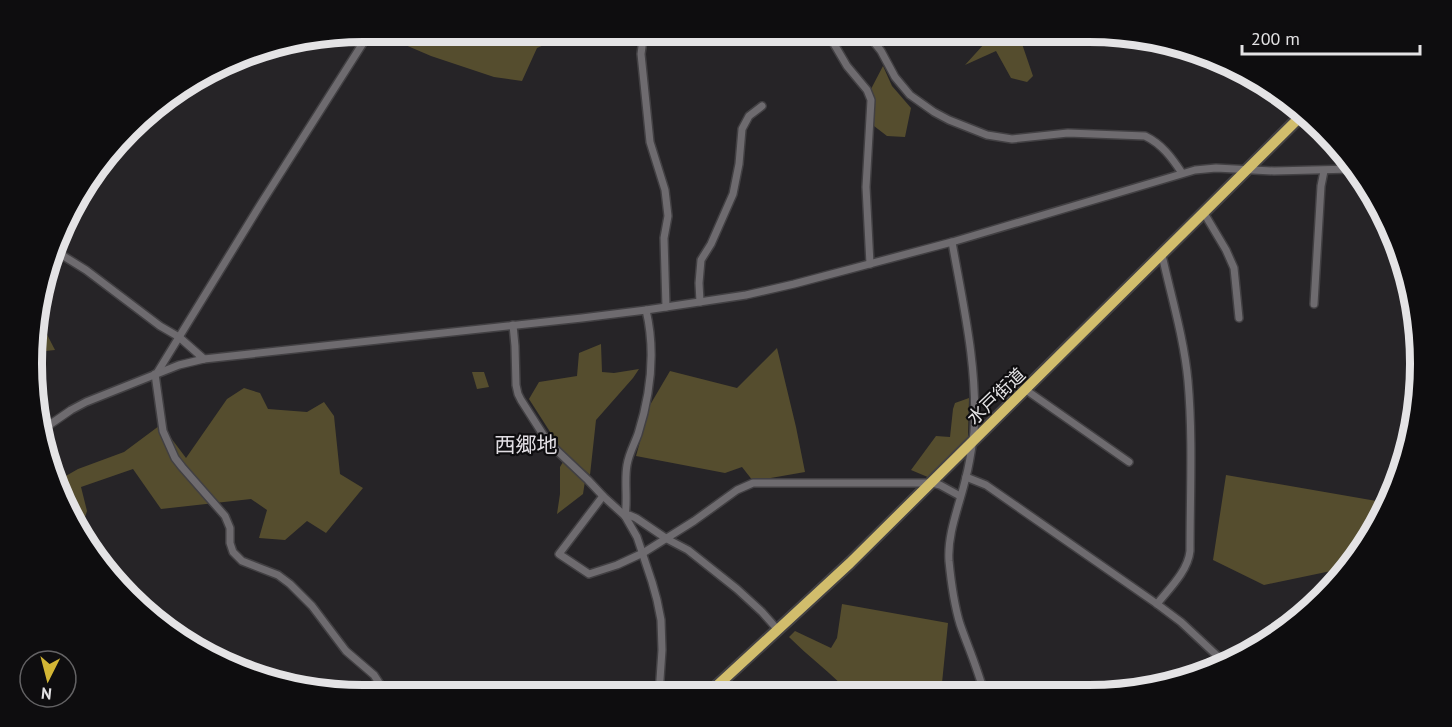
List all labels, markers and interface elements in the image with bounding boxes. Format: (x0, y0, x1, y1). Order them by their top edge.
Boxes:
scale bar (1242, 18, 1420, 56)
text: 200 m (1251, 27, 1300, 50)
street label: 水戸街道 (962, 363, 1030, 429)
district label: 西郷地 (495, 431, 558, 458)
north arrow (18, 649, 78, 709)
text: N (40, 683, 53, 704)

